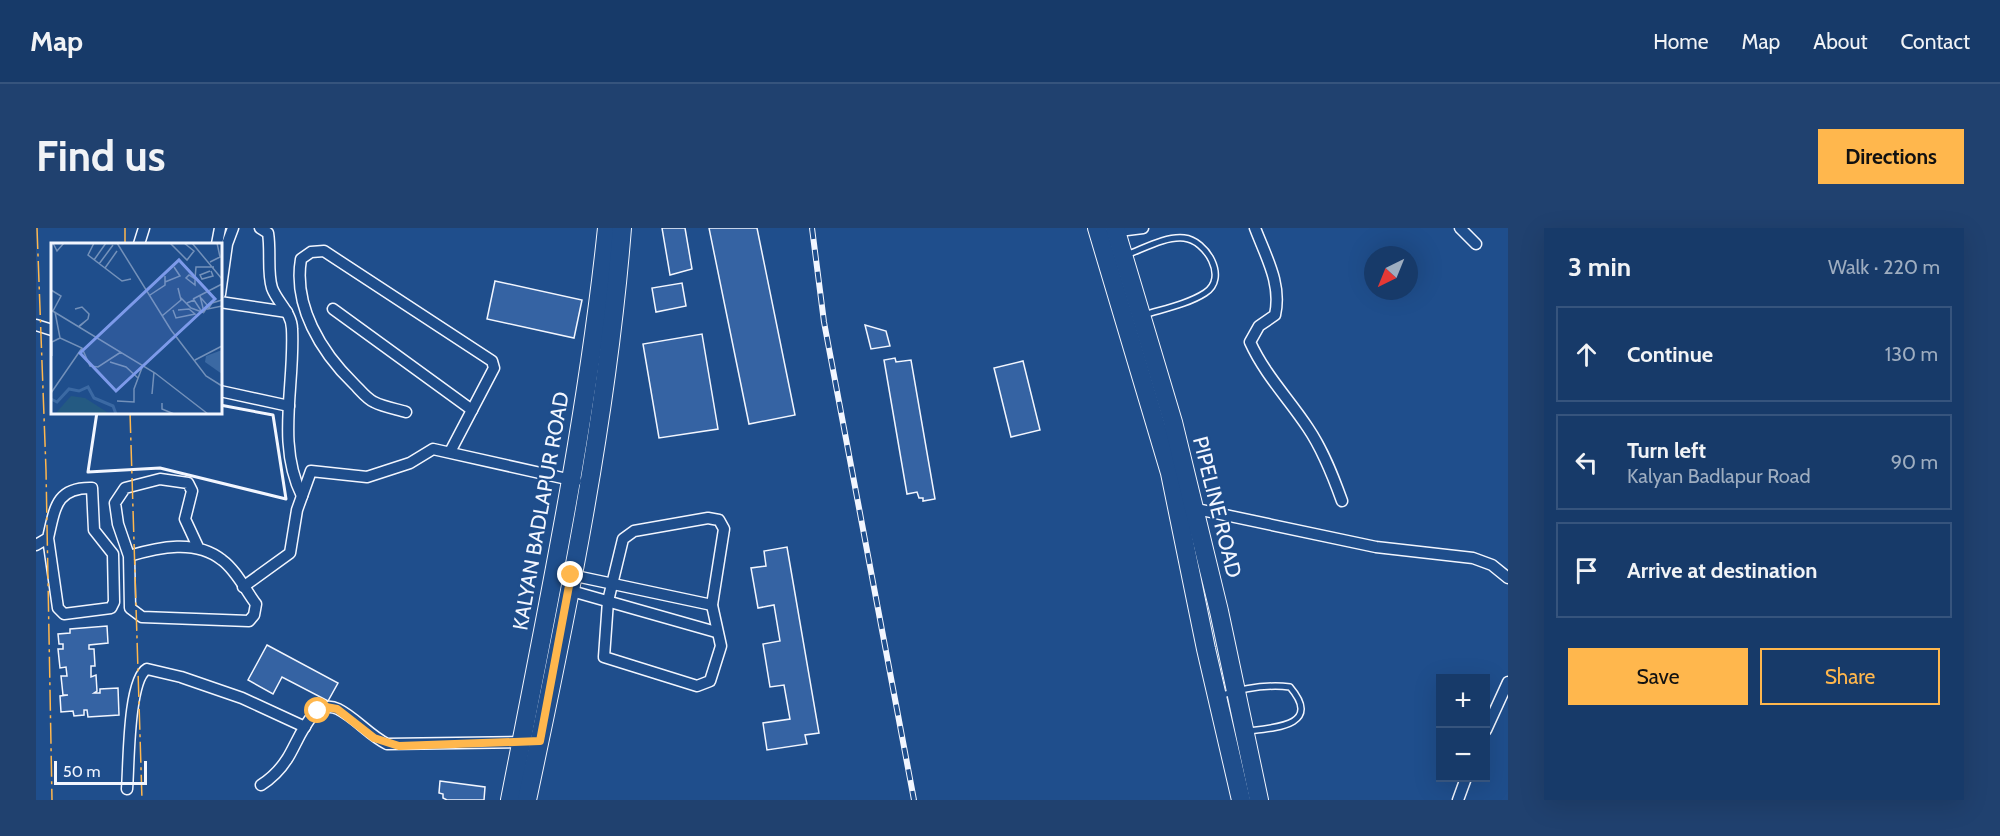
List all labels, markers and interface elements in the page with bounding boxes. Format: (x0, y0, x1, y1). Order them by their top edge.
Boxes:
text: Map (30, 24, 83, 58)
text: Home (1653, 29, 1709, 54)
text: Map (1742, 29, 1780, 54)
text: About (1813, 29, 1867, 54)
text: Contact (1900, 29, 1970, 54)
button: Directions (1818, 129, 1964, 184)
text: Find us (36, 130, 165, 182)
inset map (51, 243, 222, 414)
north arrow (1364, 246, 1418, 300)
text: 3 min (1568, 251, 1631, 283)
text: Walk · 220 m (1828, 255, 1940, 279)
icon: ahead (1570, 338, 1603, 371)
text: Continue (1627, 341, 1713, 368)
text: 130 m (1885, 342, 1938, 366)
street label: KALYAN BADLAPUR ROAD (507, 390, 574, 632)
street label: PIPELINE ROAD (1188, 434, 1247, 580)
text: Turn left (1627, 437, 1706, 464)
icon: left (1570, 446, 1603, 479)
text: 90 m (1891, 450, 1938, 474)
text: Kalyan Badlapur Road (1627, 464, 1811, 488)
icon: arrive (1570, 554, 1603, 587)
text: Arrive at destination (1627, 557, 1817, 584)
route end (557, 561, 583, 587)
button: Save (1568, 648, 1748, 705)
button: Share (1760, 648, 1940, 705)
map controls (1436, 674, 1490, 782)
button: + (1436, 674, 1490, 728)
route start (304, 697, 330, 723)
button: − (1436, 728, 1490, 782)
scale bar (54, 758, 147, 786)
text: 50 m (63, 762, 100, 781)

